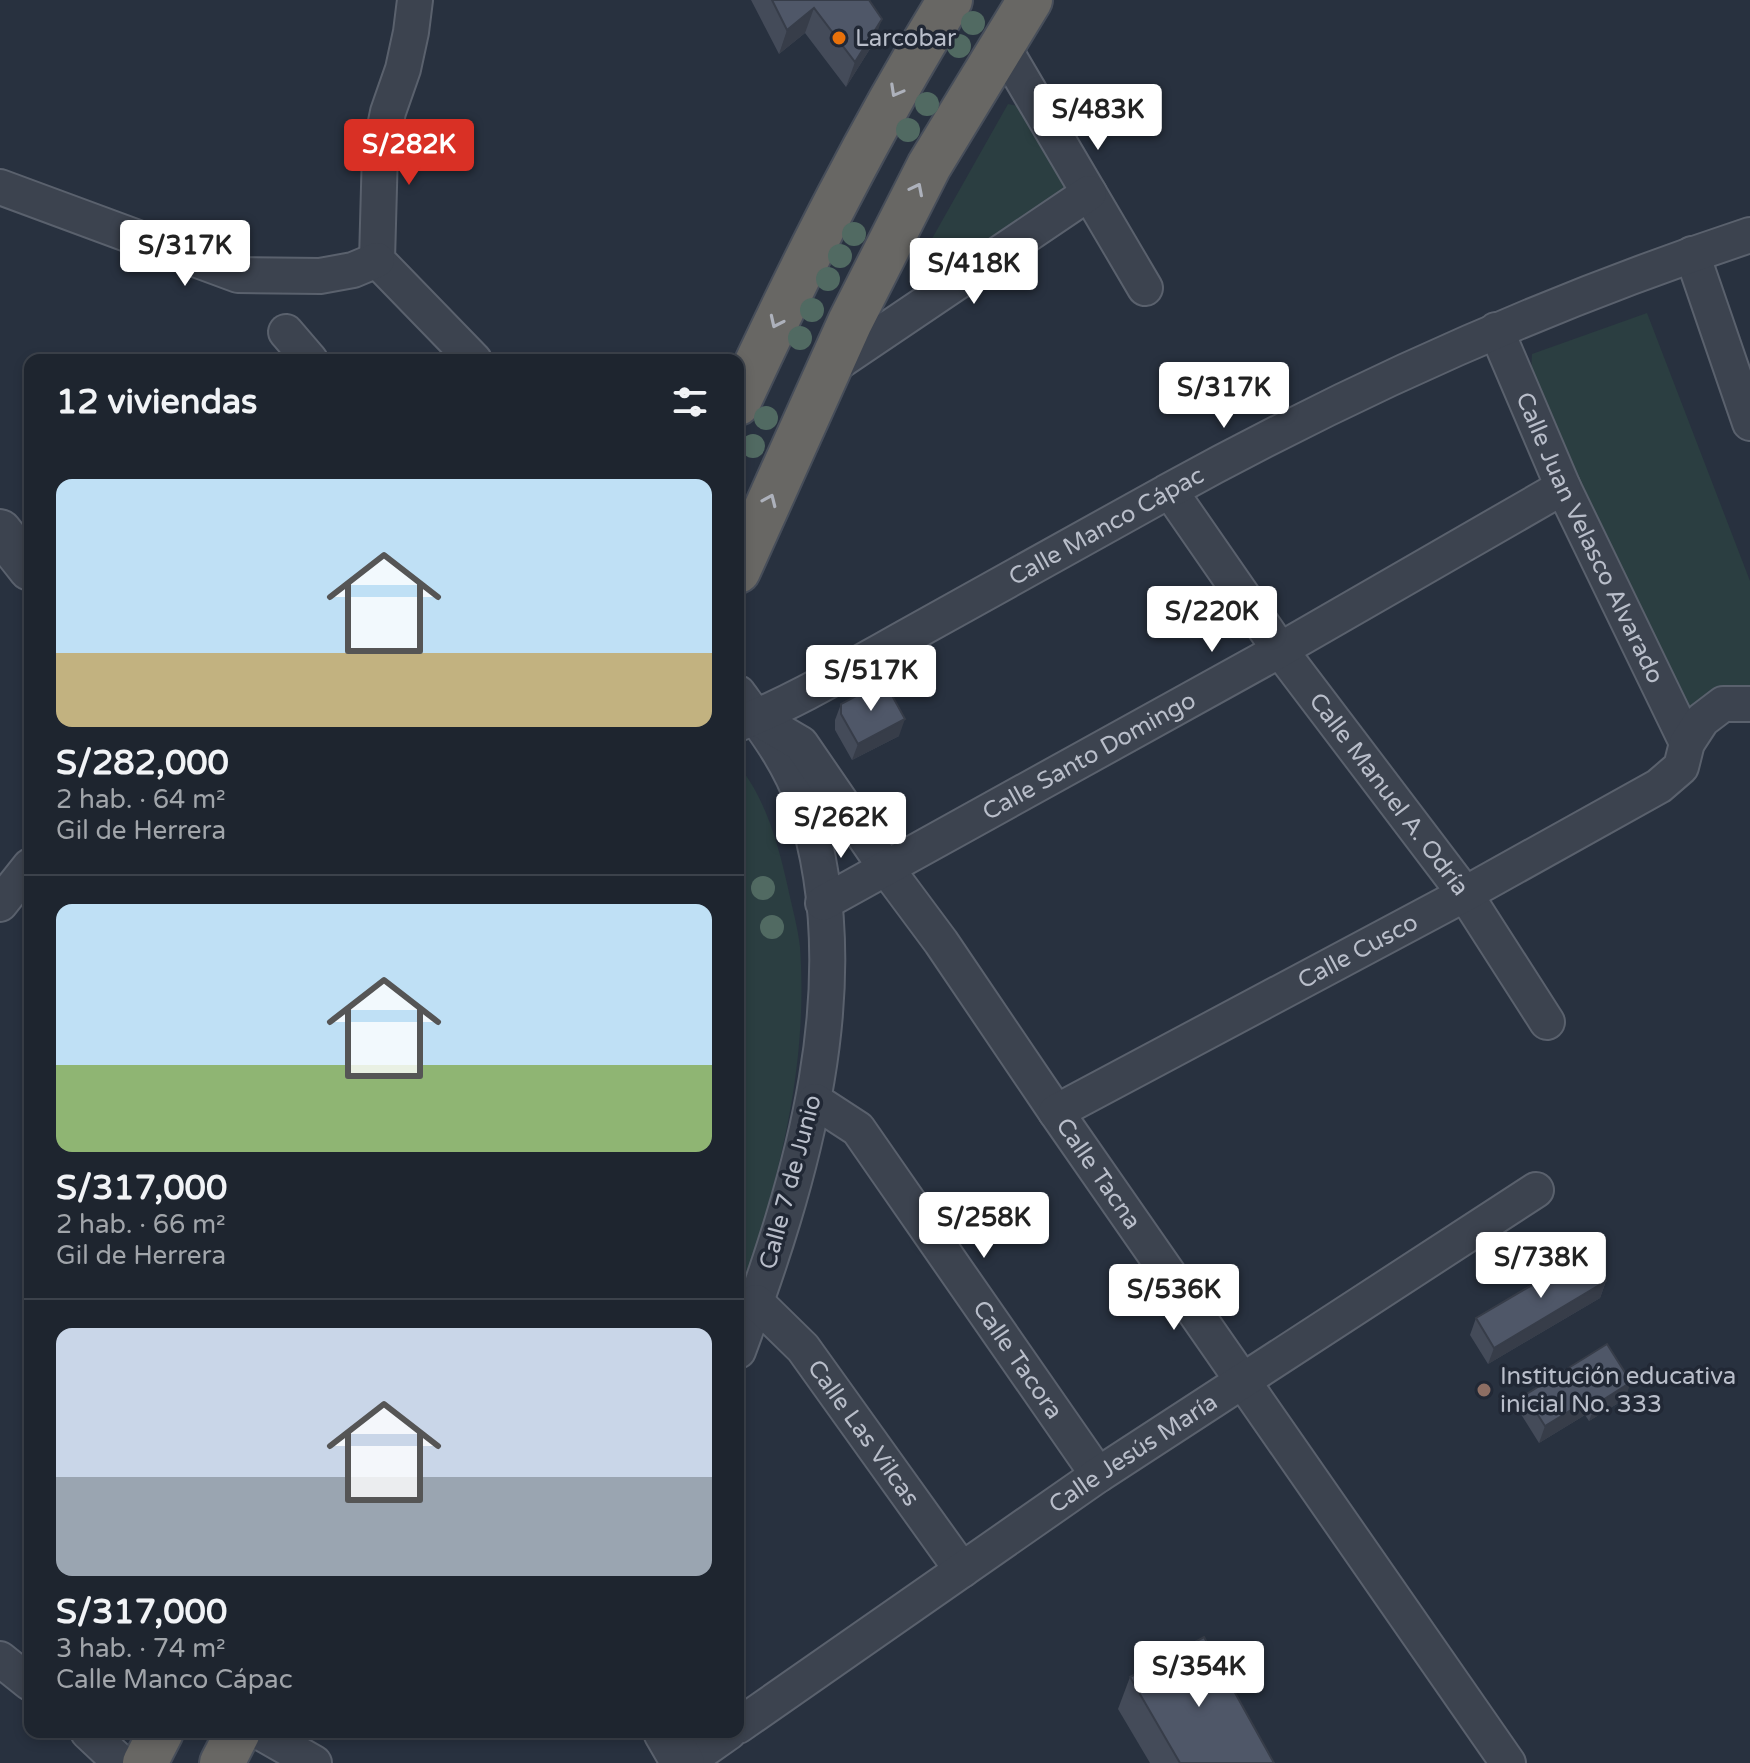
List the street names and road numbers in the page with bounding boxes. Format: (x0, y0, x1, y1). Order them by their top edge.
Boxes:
street label: Calle Juan Velasco Alvarado (1509, 388, 1670, 688)
street label: Calle Manco Cápac (1004, 461, 1209, 592)
street label: Calle Santo Domingo (978, 686, 1201, 827)
street label: Calle Manuel A. Odría (1303, 687, 1475, 901)
street label: Calle Cusco (1293, 908, 1423, 995)
street label: Calle 7 de Junio (753, 1092, 828, 1272)
street label: Calle Tacna (1050, 1112, 1147, 1235)
street label: Calle Tacora (966, 1295, 1069, 1425)
street label: Calle Las Vilcas (801, 1354, 926, 1512)
street label: Calle Jesús María (1043, 1387, 1223, 1520)

